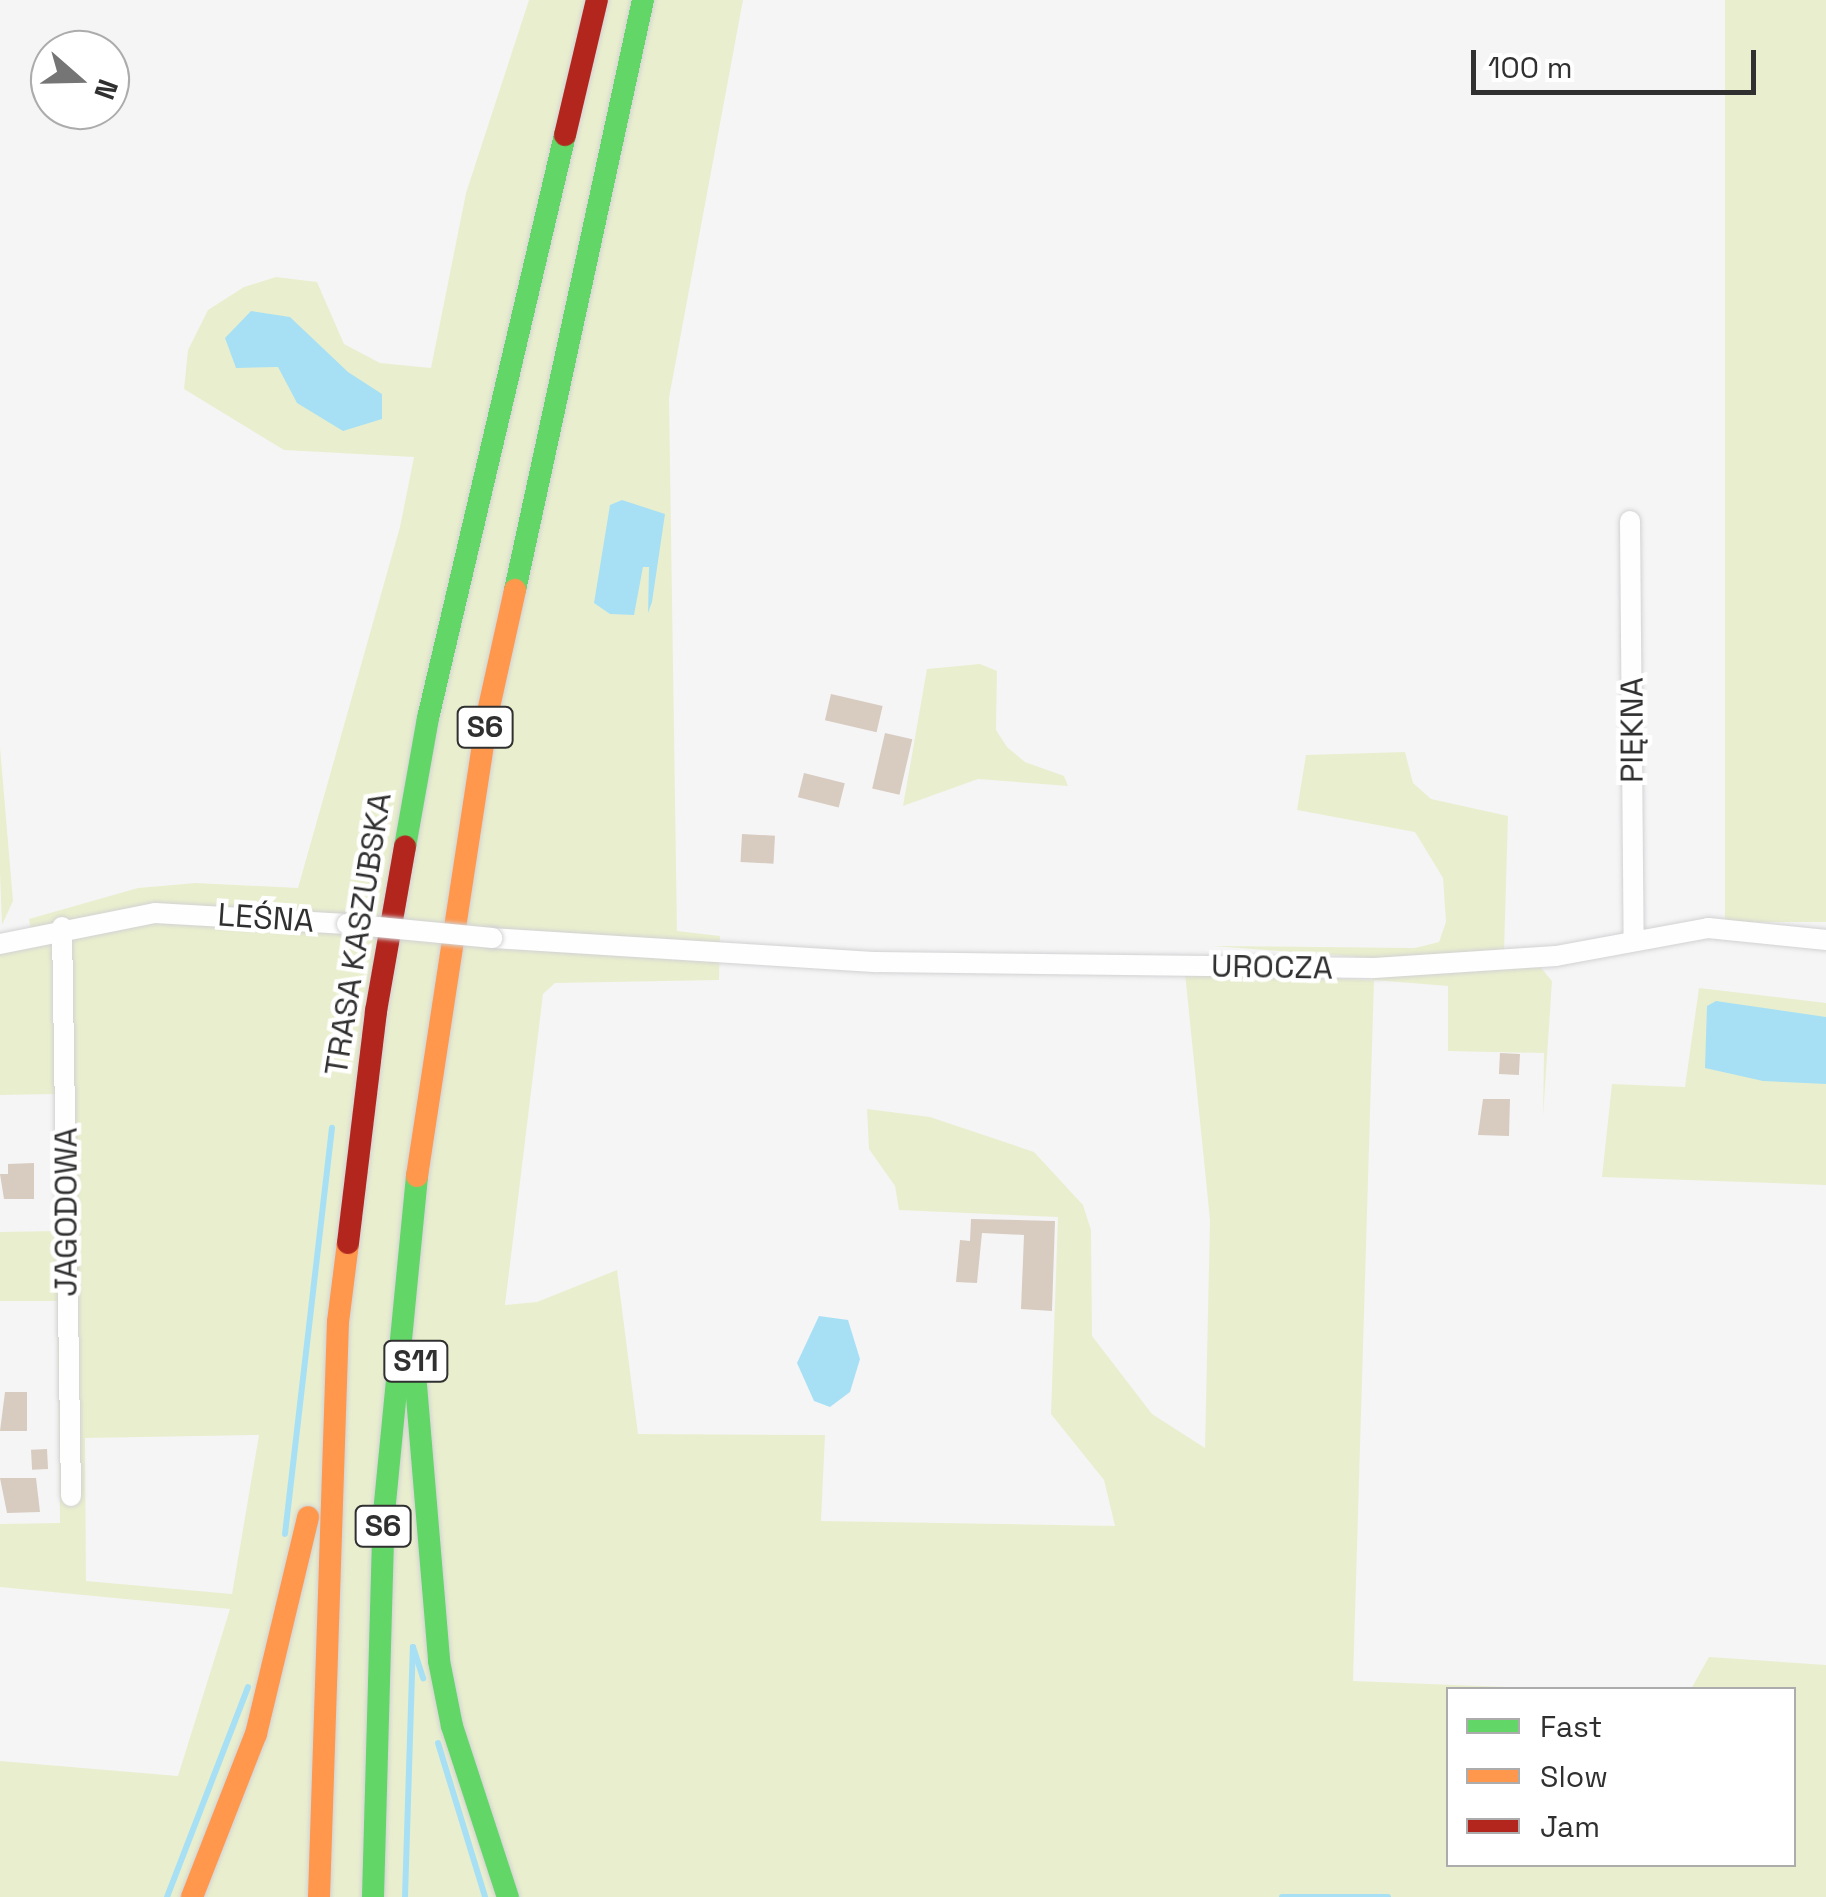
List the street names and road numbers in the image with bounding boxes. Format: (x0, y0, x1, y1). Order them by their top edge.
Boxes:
street label: PIĘKNA (1613, 677, 1651, 783)
road number: S6 (455, 702, 515, 752)
street label: TRASA KASZUBSKA (317, 790, 399, 1078)
street label: LEŚNA (217, 895, 315, 941)
street label: UROCZA (1211, 947, 1333, 987)
street label: JAGODOWA (47, 1127, 85, 1297)
road number: S11 (381, 1336, 451, 1386)
road number: S6 (353, 1501, 413, 1551)

